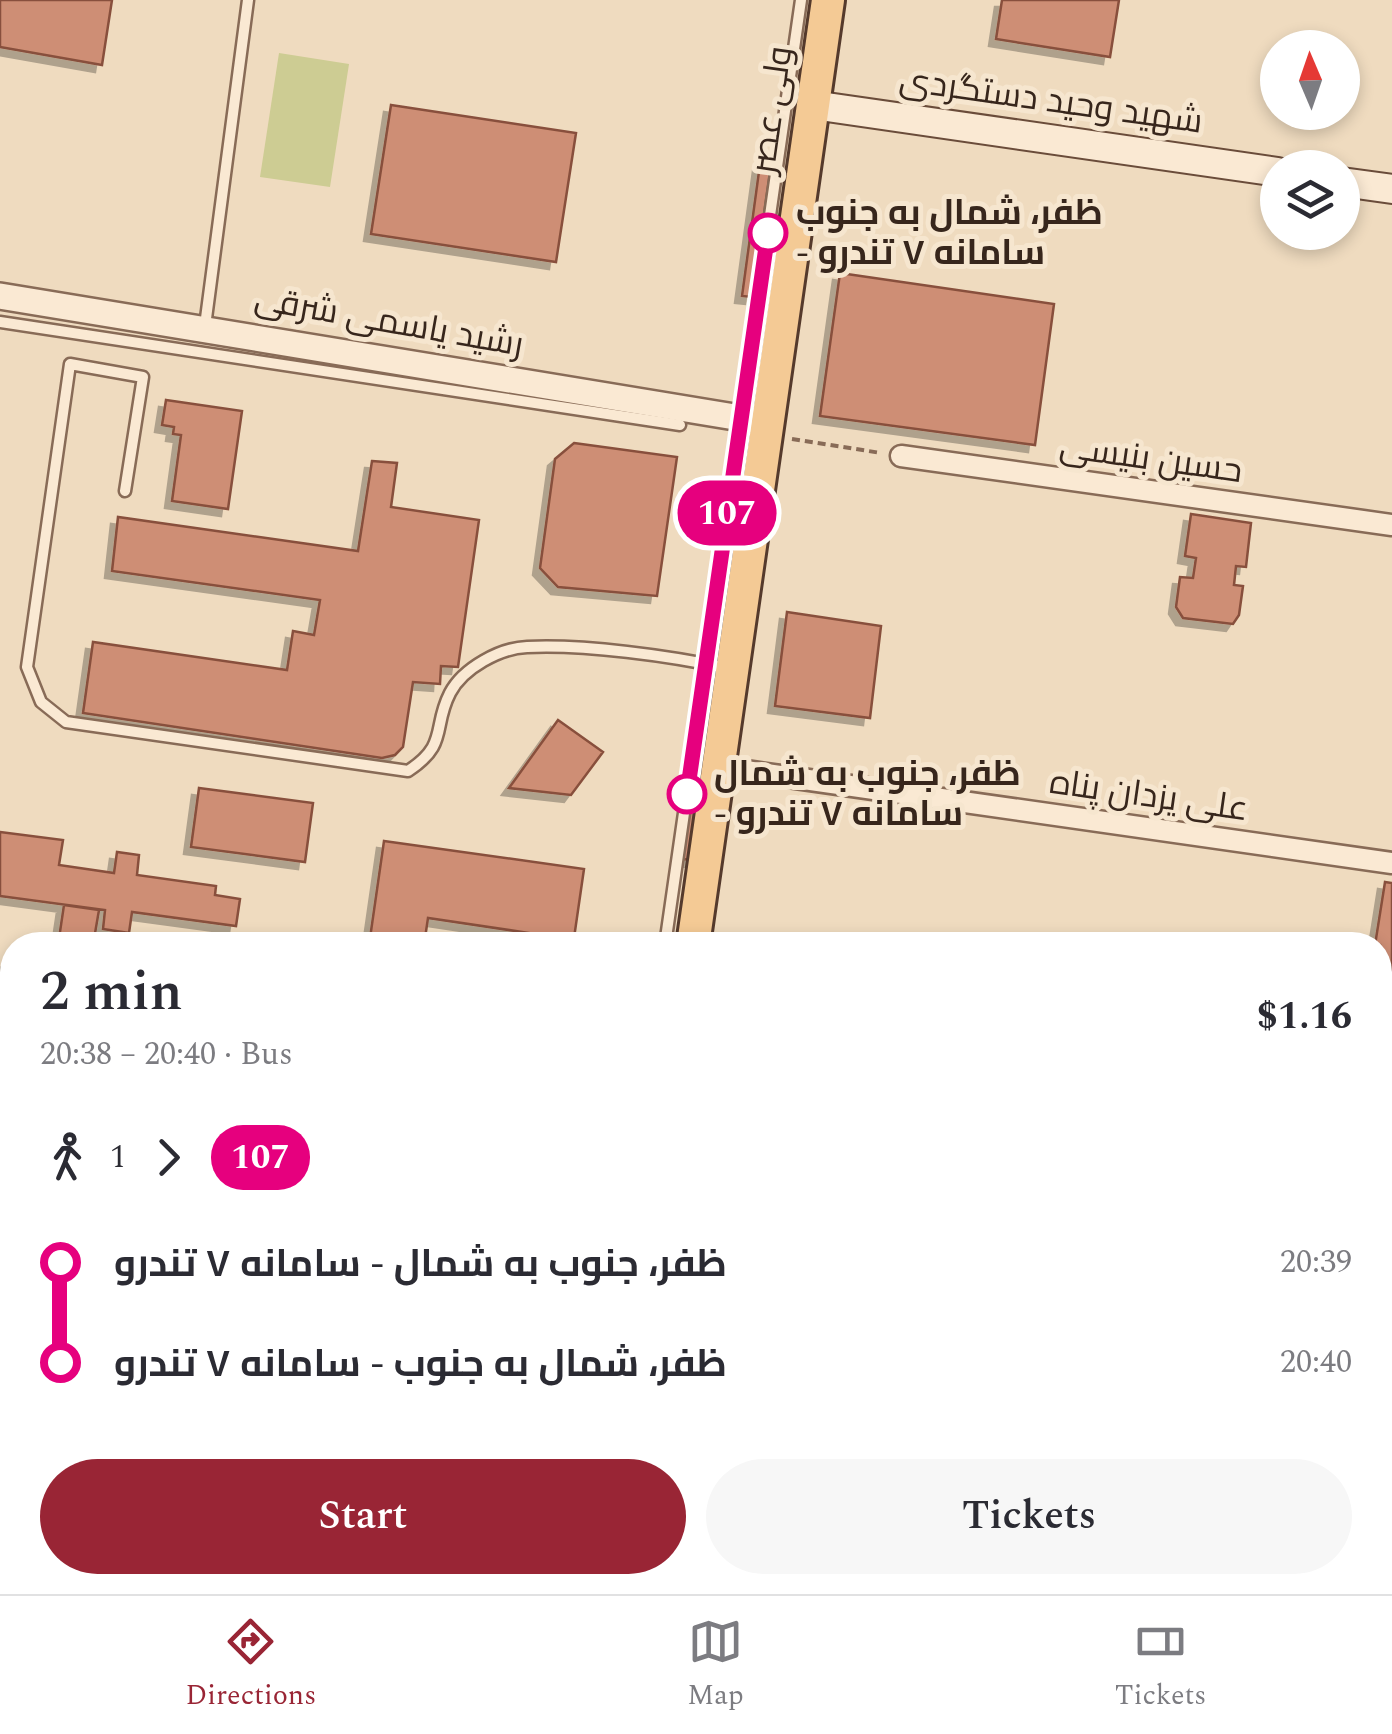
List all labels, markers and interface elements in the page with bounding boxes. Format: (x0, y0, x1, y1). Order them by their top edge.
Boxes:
north arrow (1260, 30, 1360, 130)
map controls (1260, 30, 1360, 250)
street label: ولی عصر (737, 43, 807, 179)
street label: شهید وحید دستگردی (896, 53, 1206, 149)
button: layers (1260, 150, 1360, 250)
place label: ظفر، شمال به جنوب - سامانه ۷ تندرو (796, 187, 1103, 280)
marker: ظفر، شمال به جنوب - سامانه ۷ تندرو (749, 214, 787, 252)
street label: رشید یاسمی شرقی (251, 272, 527, 372)
street label: حسین بنیسی (1056, 420, 1246, 498)
line badge: 107 (670, 480, 784, 546)
text: 107 (698, 487, 756, 540)
place label: ظفر، جنوب به شمال - سامانه ۷ تندرو (714, 748, 1021, 841)
street label: علی یزدان پناه (1046, 756, 1252, 836)
marker: ظفر، جنوب به شمال - سامانه ۷ تندرو (668, 775, 706, 813)
text: 2 min (40, 951, 183, 1034)
text: $1.16 (1257, 988, 1352, 1046)
text: 20:38 – 20:40 · Bus (40, 1030, 293, 1079)
icon: walk (40, 1130, 95, 1185)
icon: forward (141, 1130, 196, 1185)
text: 107 (231, 1131, 290, 1184)
text: 1 (110, 1133, 126, 1182)
text: ظفر، جنوب به شمال - سامانه ۷ تندرو (114, 1236, 727, 1294)
text: 20:39 (1280, 1238, 1352, 1287)
text: ظفر، شمال به جنوب - سامانه ۷ تندرو (114, 1336, 727, 1394)
text: 20:40 (1280, 1338, 1352, 1387)
button: Start (40, 1459, 686, 1574)
button: Tickets (706, 1459, 1352, 1574)
tab: Directions (186, 1614, 316, 1717)
tab: Map (687, 1614, 744, 1717)
tab: Tickets (1115, 1614, 1206, 1717)

